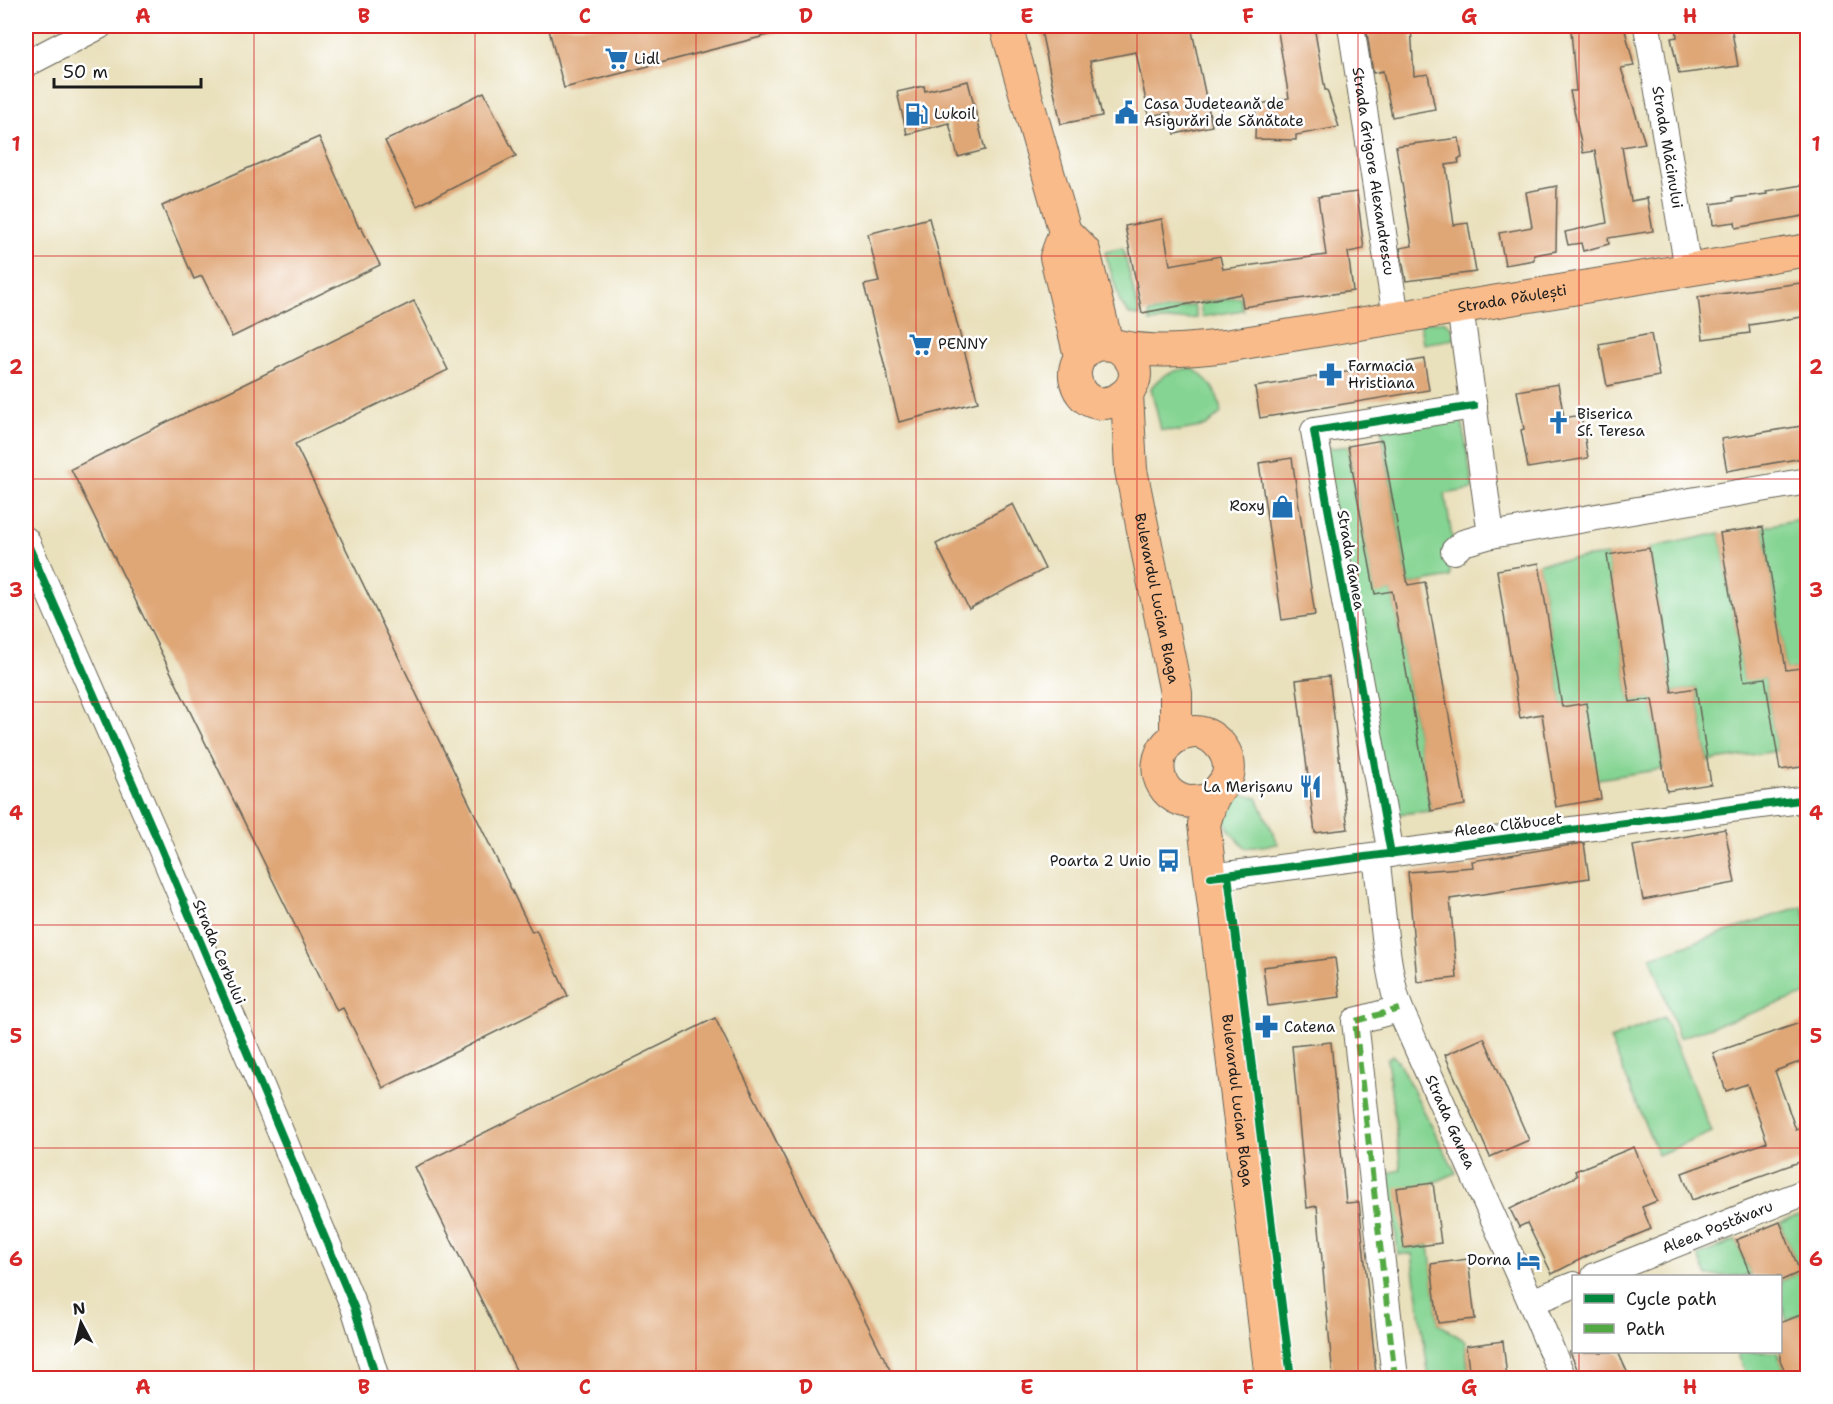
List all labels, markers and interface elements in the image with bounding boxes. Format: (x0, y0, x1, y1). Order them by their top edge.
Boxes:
text: A (135, 3, 151, 29)
text: B (358, 3, 370, 29)
text: C (579, 3, 591, 29)
text: D (799, 3, 813, 29)
text: E (1020, 3, 1034, 29)
text: F (1242, 3, 1254, 29)
text: G (1461, 3, 1477, 29)
text: H (1683, 3, 1697, 29)
supermarket icon: Lidl (603, 46, 629, 72)
place label: Lidl (634, 49, 660, 69)
scale bar (54, 51, 201, 89)
text: 50 m (63, 60, 108, 84)
street label: Strada Grigore Alexandrescu (1347, 66, 1399, 277)
street label: Strada Măcinului (1647, 85, 1688, 210)
place label: Casa Județeană de Asigurări de Sănătate (1144, 94, 1304, 131)
public building icon: Casa Județeană de Asigurări de Sănătate (1113, 100, 1139, 126)
fuel station icon: Lukoil (903, 101, 929, 127)
place label: Lukoil (934, 104, 976, 124)
text: 1 (11, 131, 21, 157)
text: 1 (1811, 131, 1821, 157)
street label: Strada Păulești (1456, 280, 1568, 318)
supermarket icon: PENNY (907, 331, 933, 357)
place label: PENNY (938, 334, 988, 354)
text: 2 (9, 354, 23, 380)
text: 2 (1809, 354, 1823, 380)
place label: Farmacia Hristiana (1348, 356, 1415, 393)
pharmacy icon: Farmacia Hristiana (1317, 362, 1343, 388)
place label: Biserica Sf. Teresa (1577, 404, 1646, 441)
church icon: Biserica Sf. Teresa (1546, 410, 1572, 436)
shop icon: Roxy (1270, 493, 1296, 519)
place label: Roxy (1230, 496, 1265, 516)
street label: Strada Ganea (1332, 508, 1370, 612)
street label: Bulevardul Lucian Blaga (1130, 511, 1184, 686)
text: 3 (9, 577, 23, 603)
text: 3 (1809, 577, 1823, 603)
restaurant icon: La Merișanu (1298, 774, 1324, 800)
place label: La Merișanu (1203, 777, 1293, 798)
text: 4 (9, 800, 23, 826)
text: 4 (1809, 800, 1823, 826)
street label: Aleea Clăbucet (1453, 808, 1563, 842)
bus stop icon: Poarta 2 Unio (1156, 848, 1182, 874)
place label: Poarta 2 Unio (1050, 851, 1151, 871)
street label: Strada Cerbului (188, 896, 250, 1008)
street label: Bulevardul Lucian Blaga (1217, 1013, 1258, 1189)
pharmacy icon: Catena (1253, 1014, 1279, 1040)
place label: Catena (1284, 1017, 1336, 1037)
text: 5 (10, 1023, 22, 1049)
text: 5 (1810, 1023, 1822, 1049)
street label: Strada Ganea (1420, 1072, 1480, 1173)
street label: Aleea Postăvaru (1659, 1196, 1776, 1258)
text: 6 (9, 1246, 23, 1272)
text: 6 (1809, 1246, 1823, 1272)
hotel icon: Dorna (1516, 1247, 1542, 1273)
place label: Dorna (1467, 1250, 1512, 1270)
legend (1572, 1275, 1782, 1353)
text: Cycle path (1626, 1287, 1717, 1311)
north arrow (51, 1293, 111, 1353)
text: N (72, 1297, 87, 1320)
text: Path (1626, 1317, 1665, 1341)
text: A (135, 1374, 151, 1400)
text: B (358, 1374, 370, 1400)
text: C (579, 1374, 591, 1400)
text: D (799, 1374, 813, 1400)
text: E (1020, 1374, 1034, 1400)
text: F (1242, 1374, 1254, 1400)
text: G (1461, 1374, 1477, 1400)
text: H (1683, 1374, 1697, 1400)

